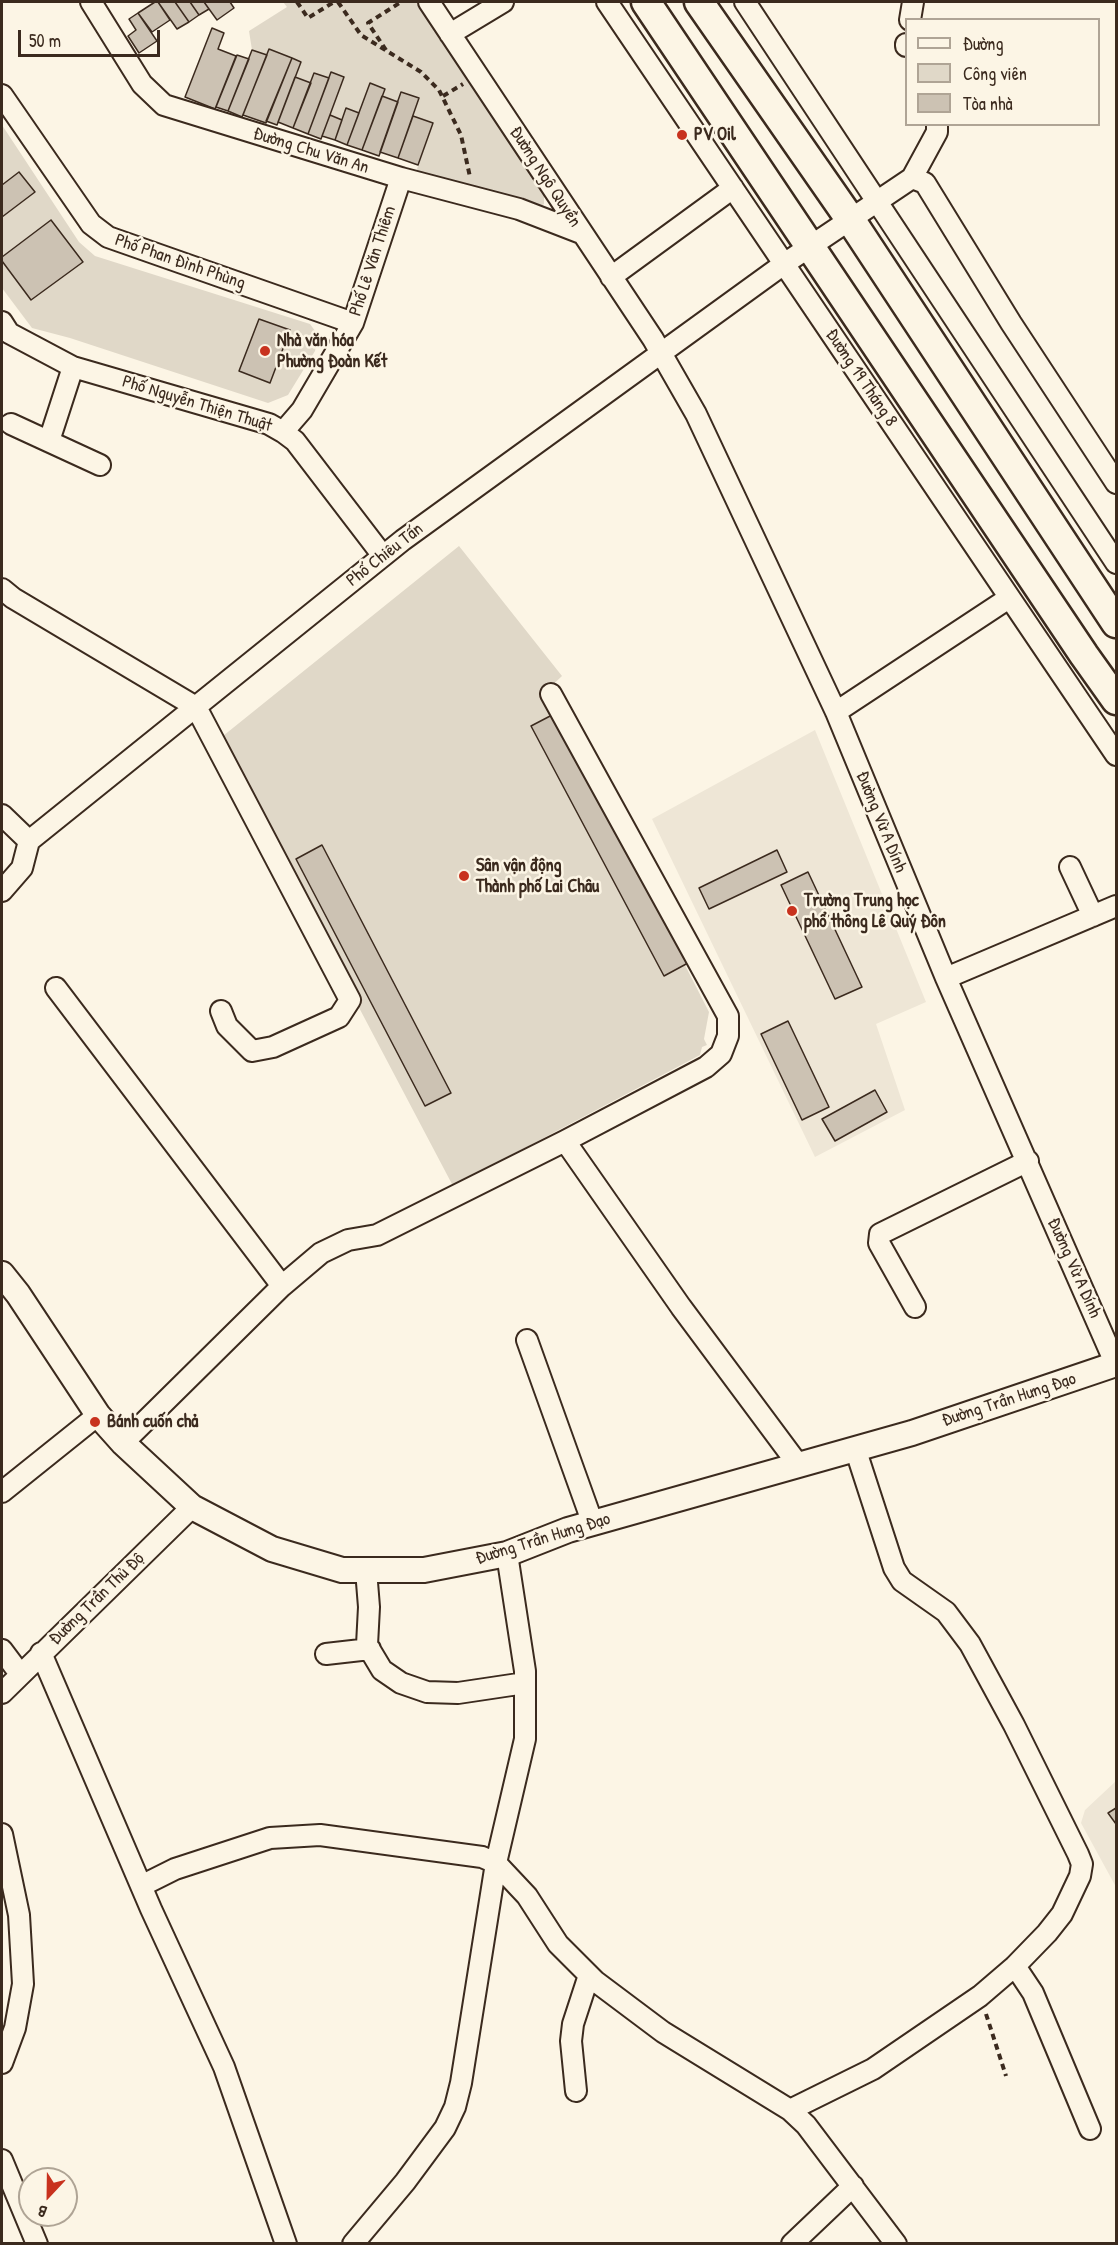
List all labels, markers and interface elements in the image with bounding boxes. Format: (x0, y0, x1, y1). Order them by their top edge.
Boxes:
scale bar (21, 18, 164, 56)
legend (905, 18, 1100, 126)
text: 50 m (29, 28, 61, 53)
text: Đường (963, 31, 1004, 56)
text: Công viên (963, 61, 1027, 86)
text: Tòa nhà (963, 91, 1013, 116)
street label: Đường Chu Văn An (251, 123, 371, 179)
street label: Đường Ngô Quyền (504, 123, 586, 231)
place label: PV Oil (694, 124, 736, 146)
marker: PV Oil (675, 128, 689, 142)
street label: Phố Lê Văn Thiêm (345, 203, 401, 319)
street label: Phố Phan Đình Phùng (112, 230, 248, 294)
street label: Đường 19 Tháng 8 (820, 325, 902, 431)
place label: Nhà văn hóa Phường Đoàn Kết (277, 330, 387, 372)
marker: Nhà văn hóa Phường Đoàn Kết (258, 344, 272, 358)
street label: Phố Nguyễn Thiện Thuật (120, 371, 274, 437)
street label: Phố Chiêu Tấn (342, 518, 428, 592)
street label: Đường Vừ A Dính (851, 768, 911, 876)
place label: Sân vận động Thành phố Lai Châu (476, 855, 599, 898)
marker: Sân vận động Thành phố Lai Châu (457, 869, 471, 883)
place label: Trường Trung học phổ thông Lê Quý Đôn (804, 890, 946, 932)
marker: Trường Trung học phổ thông Lê Quý Đôn (785, 904, 799, 918)
street label: Đường Vừ A Dính (1042, 1215, 1106, 1321)
street label: Đường Trần Hưng Đạo (939, 1368, 1079, 1432)
place label: Bánh cuốn chả (107, 1411, 198, 1433)
marker: Bánh cuốn chả (88, 1415, 102, 1429)
street label: Đường Trần Hưng Đạo (473, 1508, 613, 1570)
street label: Đường Trần Thủ Độ (45, 1548, 149, 1650)
north arrow (18, 2167, 78, 2227)
text: B (34, 2200, 50, 2224)

